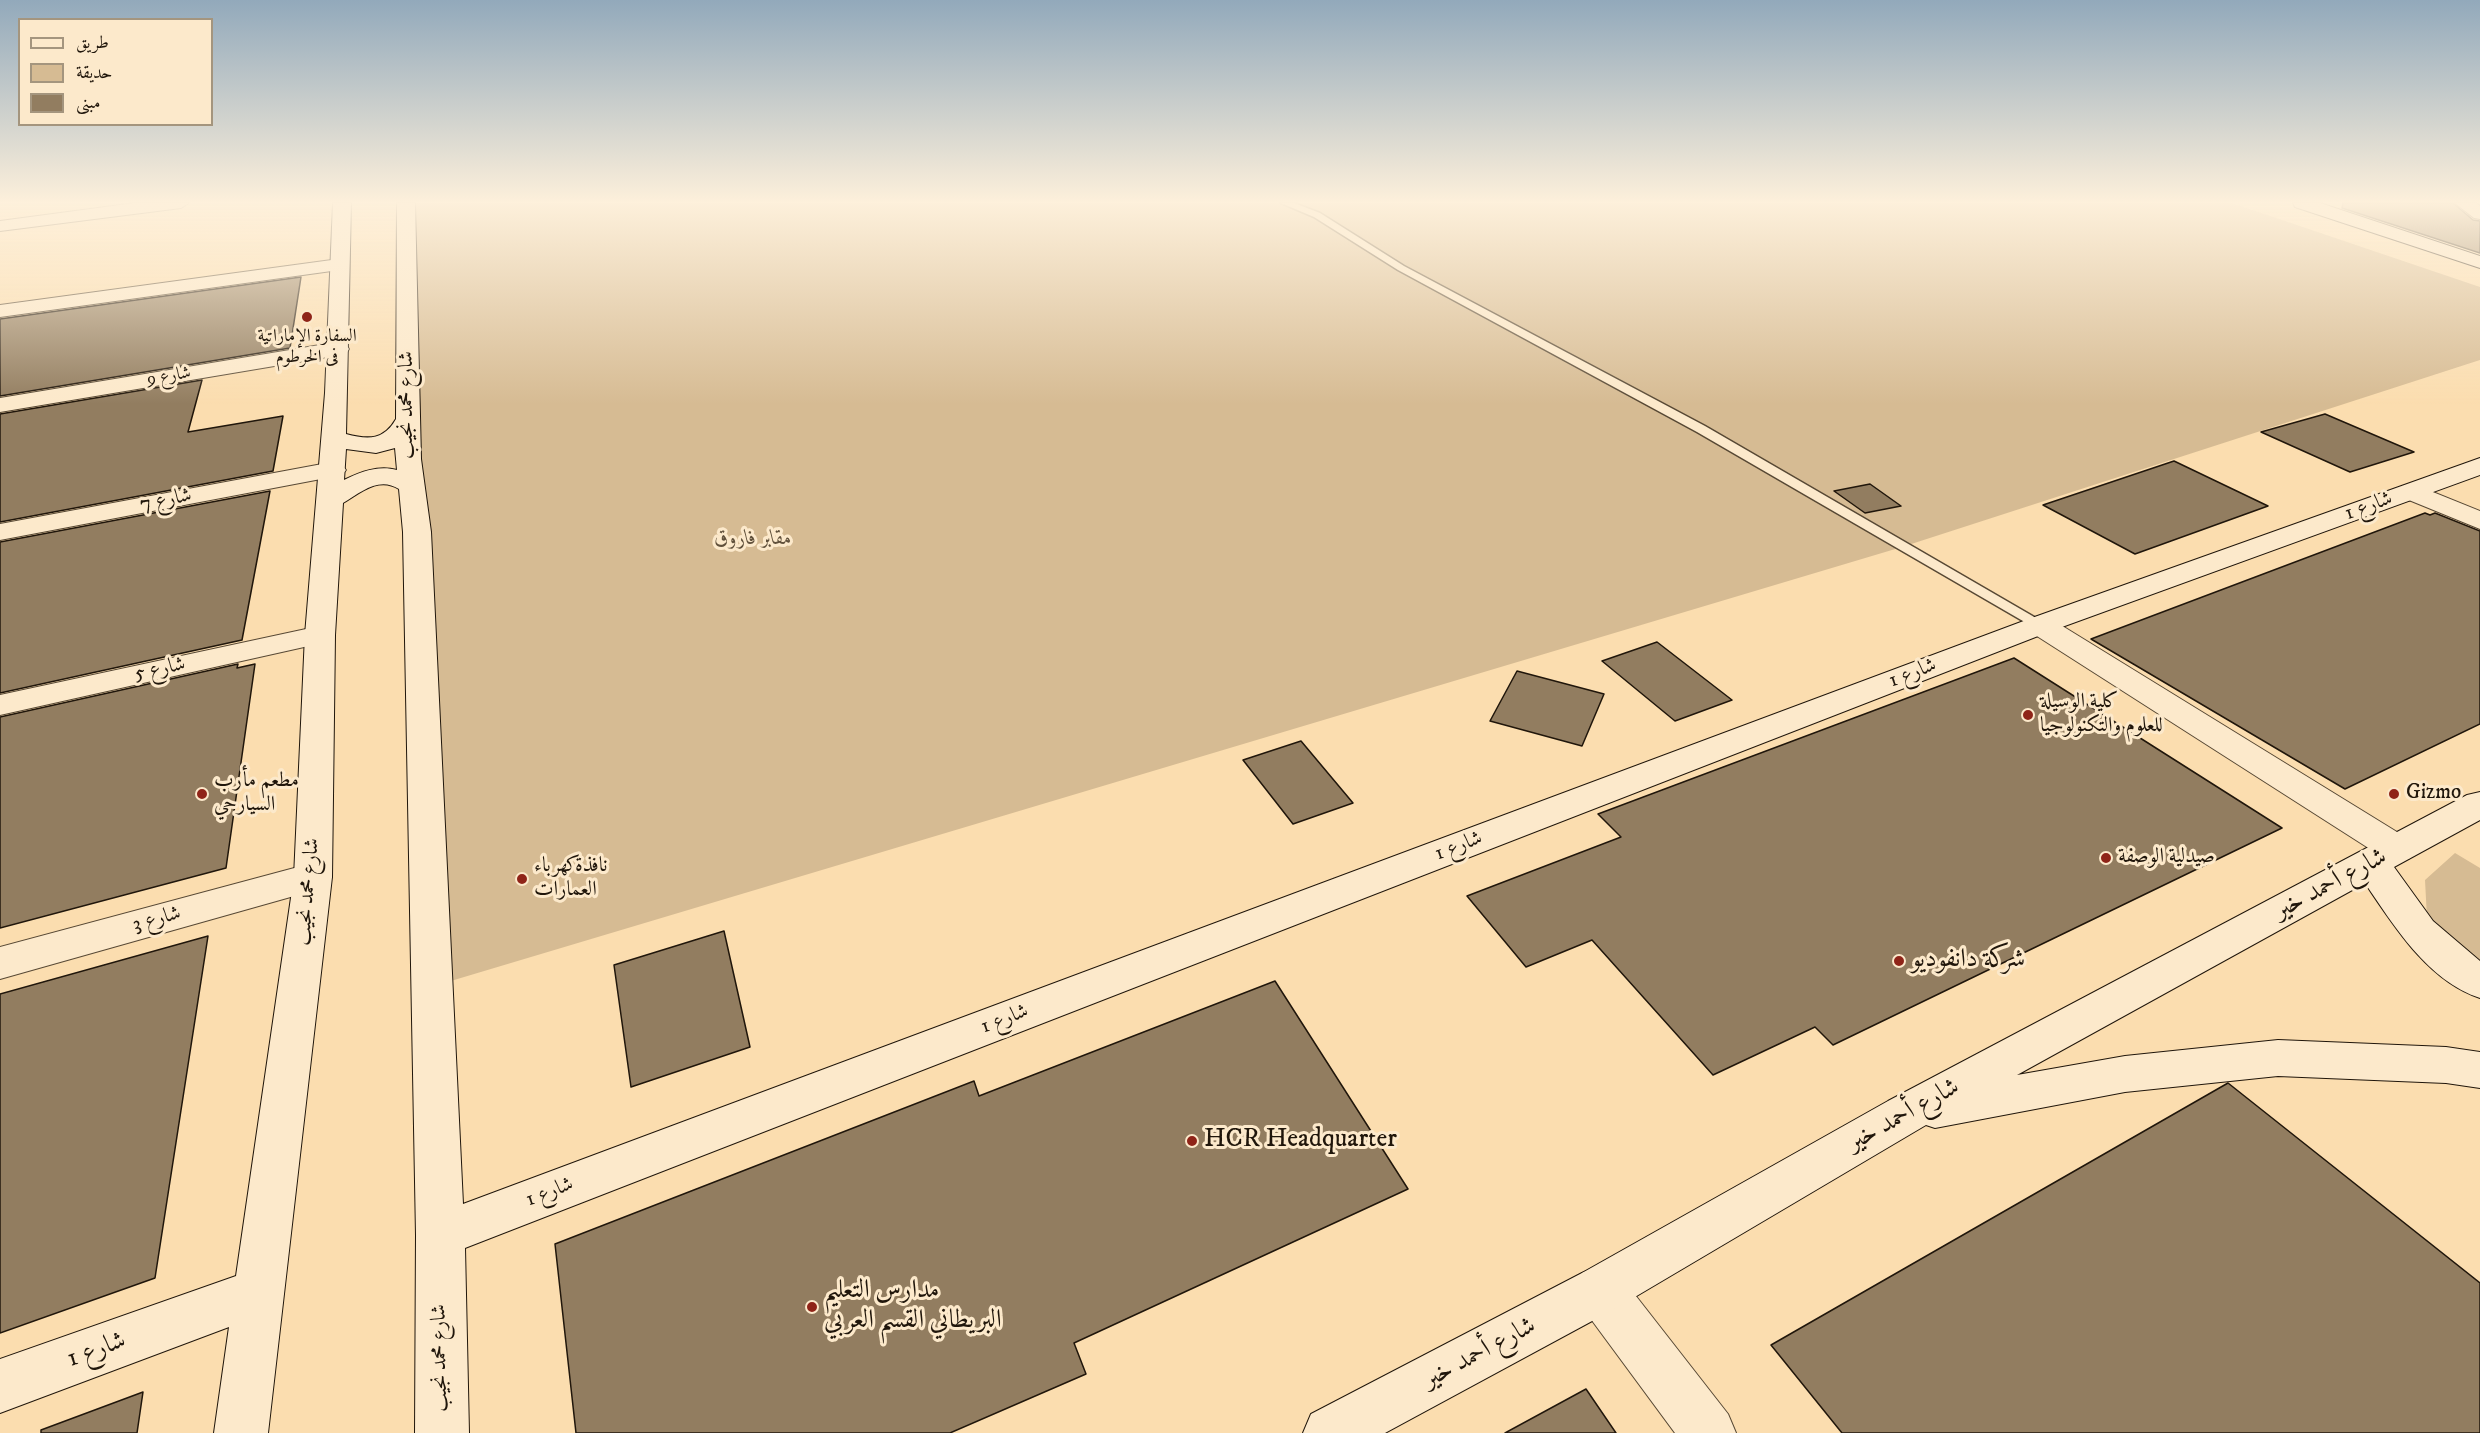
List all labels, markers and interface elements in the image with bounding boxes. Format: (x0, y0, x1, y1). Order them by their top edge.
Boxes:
legend (18, 18, 213, 126)
text: طريق (76, 32, 109, 54)
text: حديقة (76, 62, 112, 84)
text: مبنى (76, 92, 101, 114)
marker: السفارة الإماراتية فى الخرطوم (300, 310, 314, 324)
place label: السفارة الإماراتية فى الخرطوم (257, 326, 357, 368)
street label: شارع محمد نجيب (395, 351, 421, 459)
street label: شارع 9 (146, 363, 192, 391)
street label: شارع 7 (138, 484, 194, 518)
street label: شارع 1 (2342, 487, 2396, 527)
park label: مقابر فاروق (714, 527, 792, 553)
street label: شارع 5 (132, 652, 188, 688)
street label: شارع 1 (1886, 654, 1940, 694)
place label: كلية الوسيلة للعلوم والتكنولوجيا (2040, 690, 2163, 740)
marker: كلية الوسيلة للعلوم والتكنولوجيا (2021, 708, 2035, 722)
place label: مطعم مأرب السيارحي (214, 769, 299, 819)
place label: Gizmo (2406, 781, 2461, 807)
marker: مطعم مأرب السيارحي (195, 787, 209, 801)
marker: Gizmo (2387, 787, 2401, 801)
street label: شارع 1 (1432, 827, 1486, 867)
street label: شارع محمد نجيب (292, 837, 326, 947)
street label: شارع أحمد خير (2269, 842, 2393, 928)
place label: صيدلية الوصفة (2118, 845, 2215, 871)
marker: صيدلية الوصفة (2099, 851, 2113, 865)
place label: نافذةكهرباء العمارات (534, 854, 608, 904)
marker: نافذةكهرباء العمارات (515, 872, 529, 886)
street label: شارع 3 (130, 902, 184, 938)
place label: شركة دانفوديو (1911, 945, 2025, 977)
marker: شركة دانفوديو (1892, 954, 1906, 968)
street label: شارع 1 (978, 1000, 1032, 1040)
street label: شارع أحمد خير (1842, 1072, 1966, 1160)
place label: HCR Headquarter (1204, 1125, 1397, 1157)
marker: HCR Headquarter (1185, 1134, 1199, 1148)
street label: شارع 1 (523, 1173, 577, 1213)
place label: مدارس التعليم البريطاني القسم العربي (824, 1276, 1002, 1338)
marker: مدارس التعليم البريطاني القسم العربي (805, 1300, 819, 1314)
street label: شارع محمد نجيب (427, 1304, 455, 1412)
street label: شارع أحمد خير (1418, 1311, 1542, 1397)
street label: شارع 1 (63, 1326, 131, 1376)

